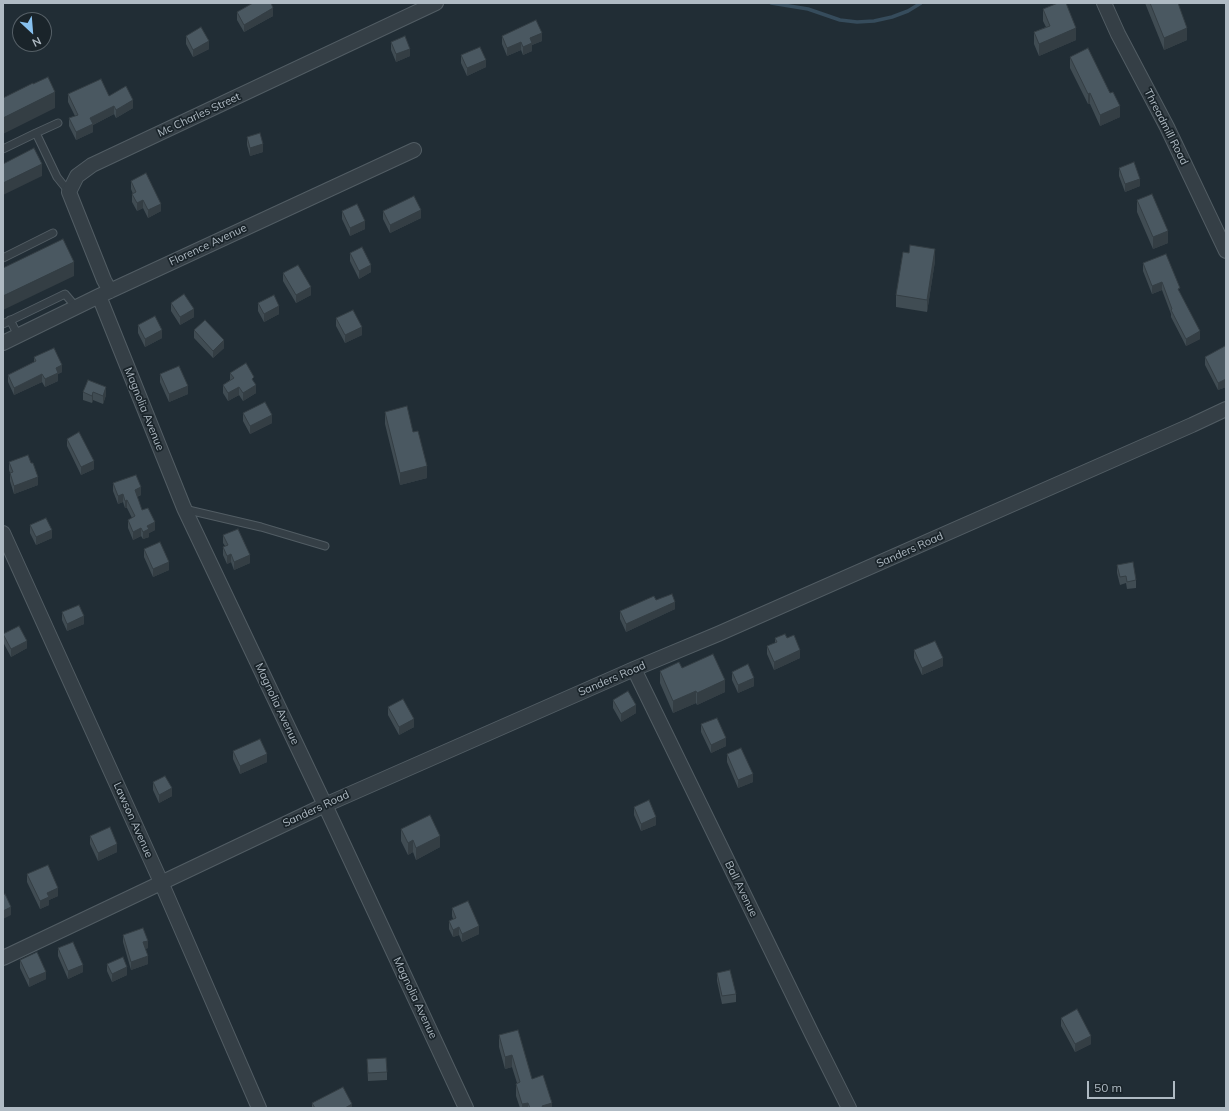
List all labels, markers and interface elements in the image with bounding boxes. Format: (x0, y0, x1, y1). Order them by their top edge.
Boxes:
north arrow (12, 12, 52, 52)
text: N (30, 34, 44, 50)
street label: Threadmill Road (1141, 87, 1191, 167)
street label: Mc Charles Street (156, 90, 242, 140)
street label: Florence Avenue (167, 221, 249, 269)
street label: Magnolia Avenue (121, 366, 167, 452)
street label: Sanders Road (875, 529, 945, 571)
street label: Sanders Road (576, 659, 648, 699)
street label: Magnolia Avenue (252, 661, 302, 747)
street label: Lawson Avenue (110, 780, 156, 860)
street label: Sanders Road (281, 788, 351, 830)
street label: Ball Avenue (722, 859, 760, 919)
street label: Magnolia Avenue (390, 955, 440, 1041)
scale bar (1089, 1073, 1177, 1099)
text: 50 m (1094, 1080, 1122, 1095)

